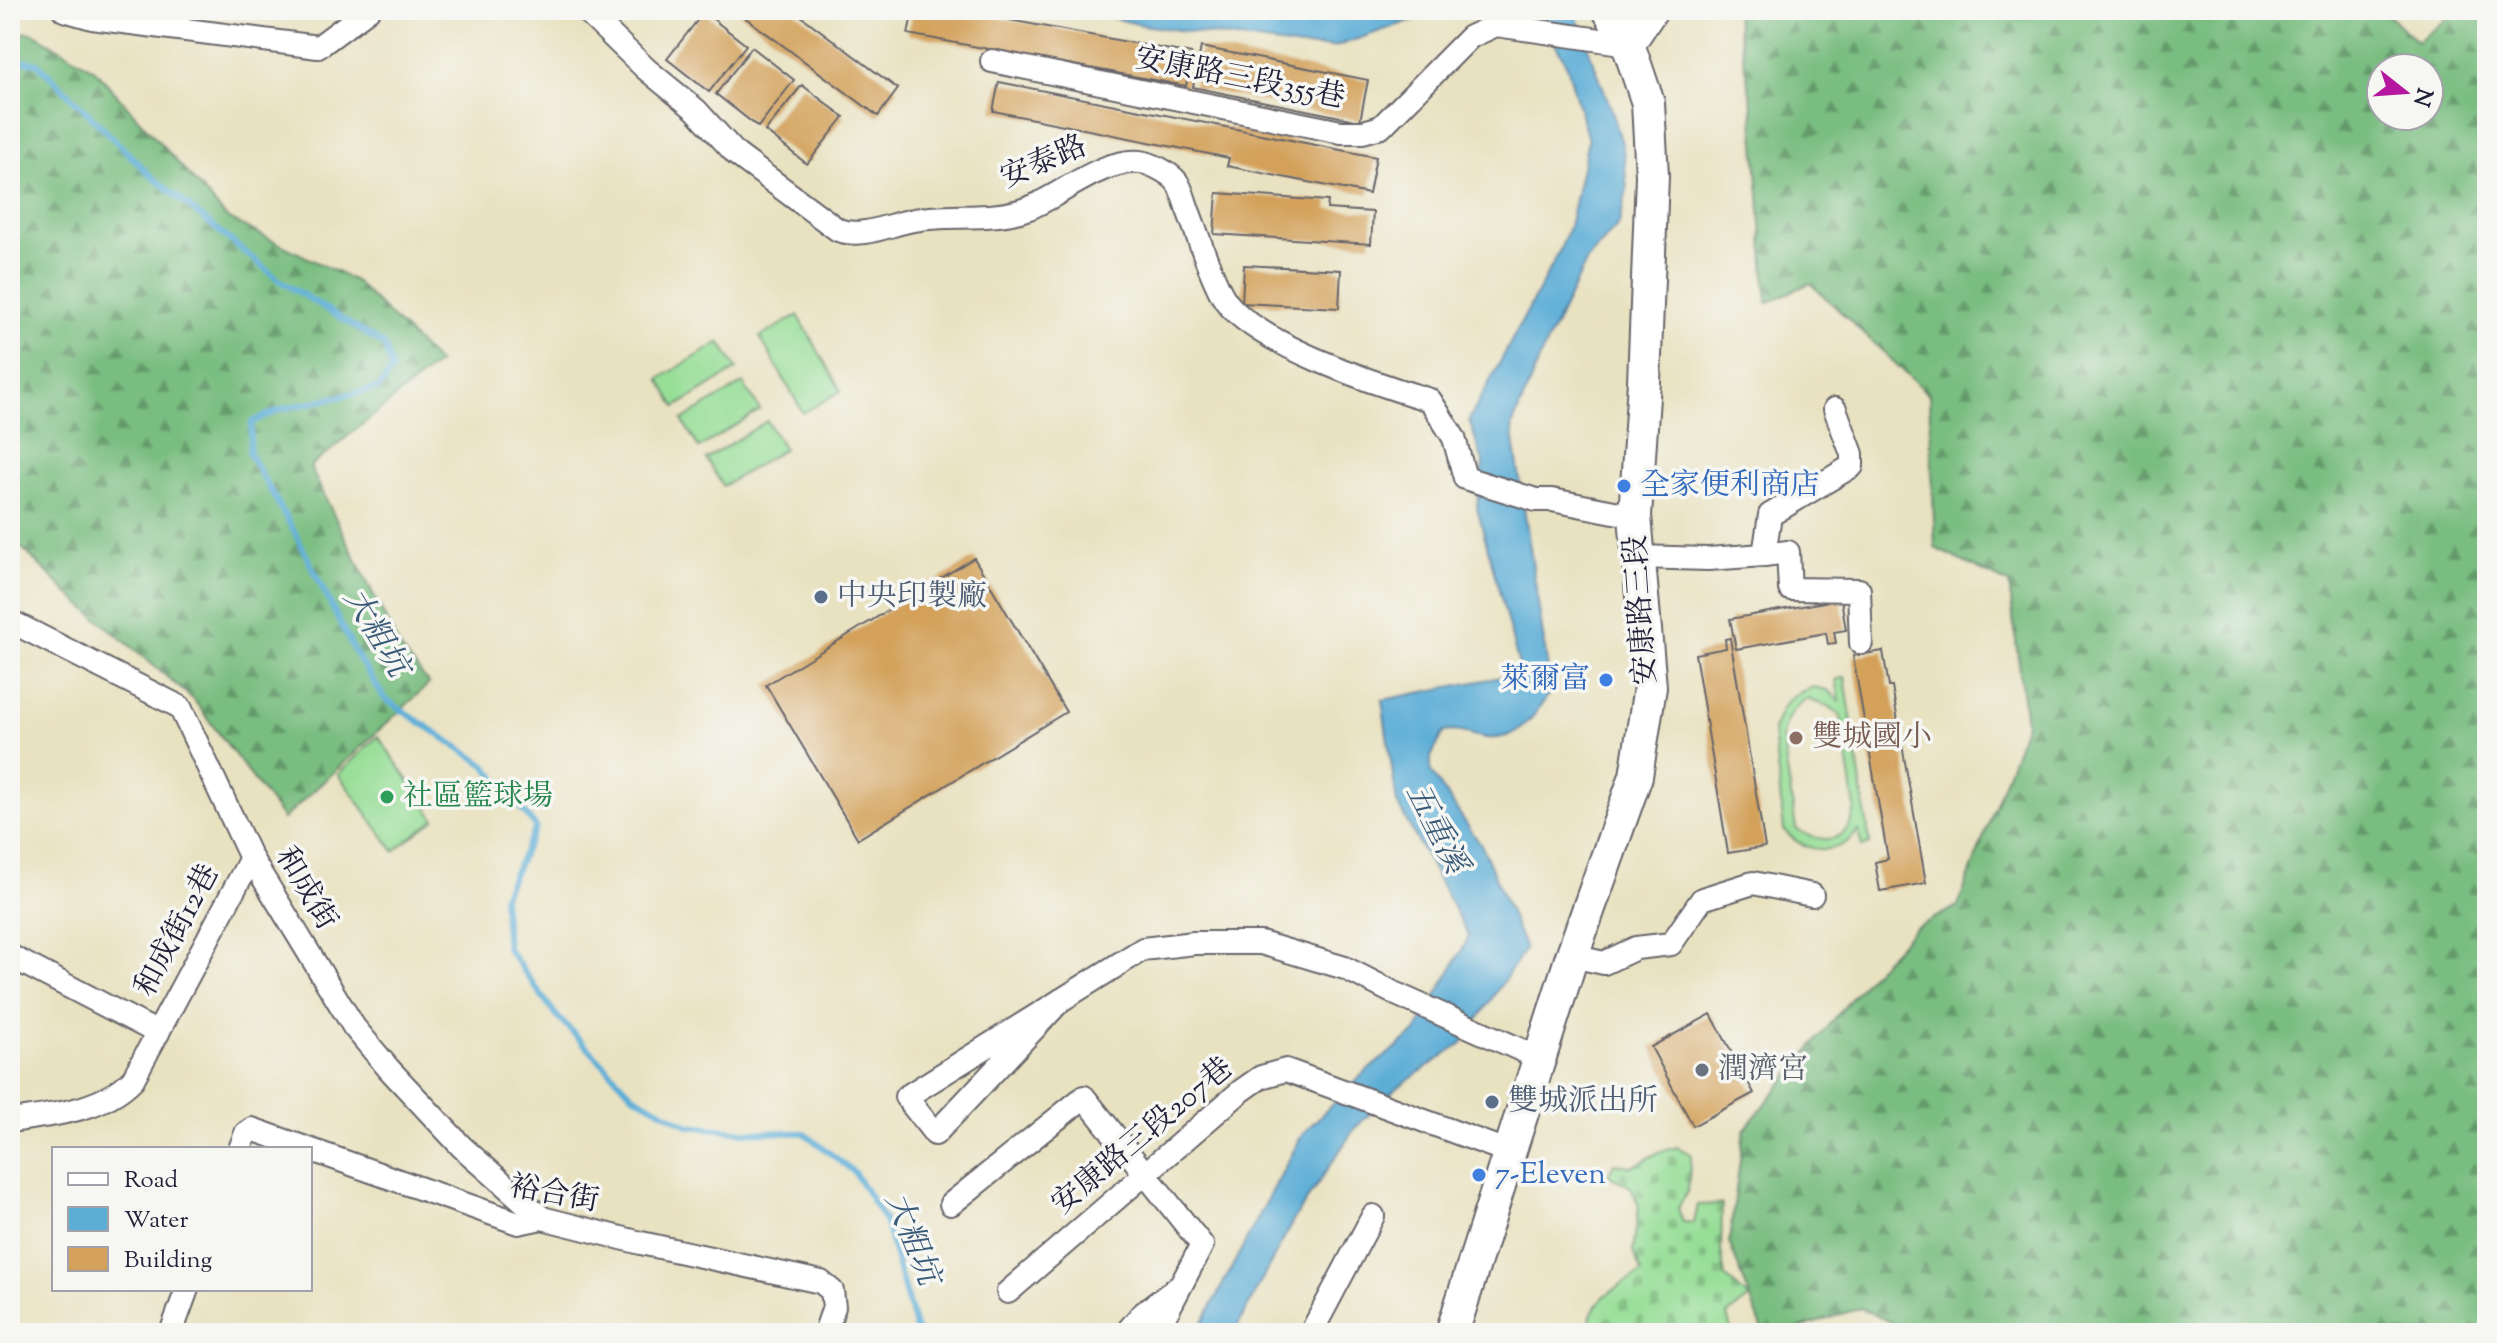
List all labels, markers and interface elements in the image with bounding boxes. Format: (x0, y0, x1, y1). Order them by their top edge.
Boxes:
street label: 安康路三段355巷 (1131, 38, 1349, 120)
north arrow (2365, 52, 2445, 132)
text: N (2403, 84, 2439, 110)
street label: 安泰路 (994, 126, 1094, 200)
place label: 全家便利商店 (1640, 465, 1820, 508)
marker: 全家便利商店 (1615, 477, 1633, 495)
street label: 安康路三段 (1615, 534, 1669, 686)
place label: 中央印製廠 (837, 576, 987, 619)
water label: 大粗坑 (331, 580, 422, 690)
marker: 中央印製廠 (812, 588, 830, 606)
place label: 萊爾富 (1500, 659, 1590, 702)
marker: 萊爾富 (1597, 671, 1615, 689)
place label: 雙城國小 (1812, 717, 1932, 760)
marker: 雙城國小 (1787, 729, 1805, 747)
place label: 社區籃球場 (403, 776, 553, 819)
water label: 五重溪 (1393, 776, 1479, 885)
marker: 社區籃球場 (378, 788, 396, 806)
street label: 和成街 (263, 839, 347, 939)
street label: 和成街12巷 (125, 857, 231, 1005)
street label: 安康路三段207巷 (1043, 1048, 1243, 1226)
place label: 潤濟宮 (1718, 1049, 1808, 1092)
marker: 潤濟宮 (1693, 1061, 1711, 1079)
place label: 雙城派出所 (1508, 1081, 1658, 1124)
marker: 雙城派出所 (1483, 1093, 1501, 1111)
legend (52, 1147, 312, 1291)
place label: 7-Eleven (1495, 1154, 1606, 1197)
text: Road (124, 1164, 178, 1198)
street label: 裕合街 (506, 1166, 602, 1224)
marker: 7-Eleven (1470, 1166, 1488, 1184)
water label: 大粗坑 (872, 1186, 952, 1297)
text: Water (124, 1204, 188, 1238)
text: Building (124, 1244, 213, 1278)

